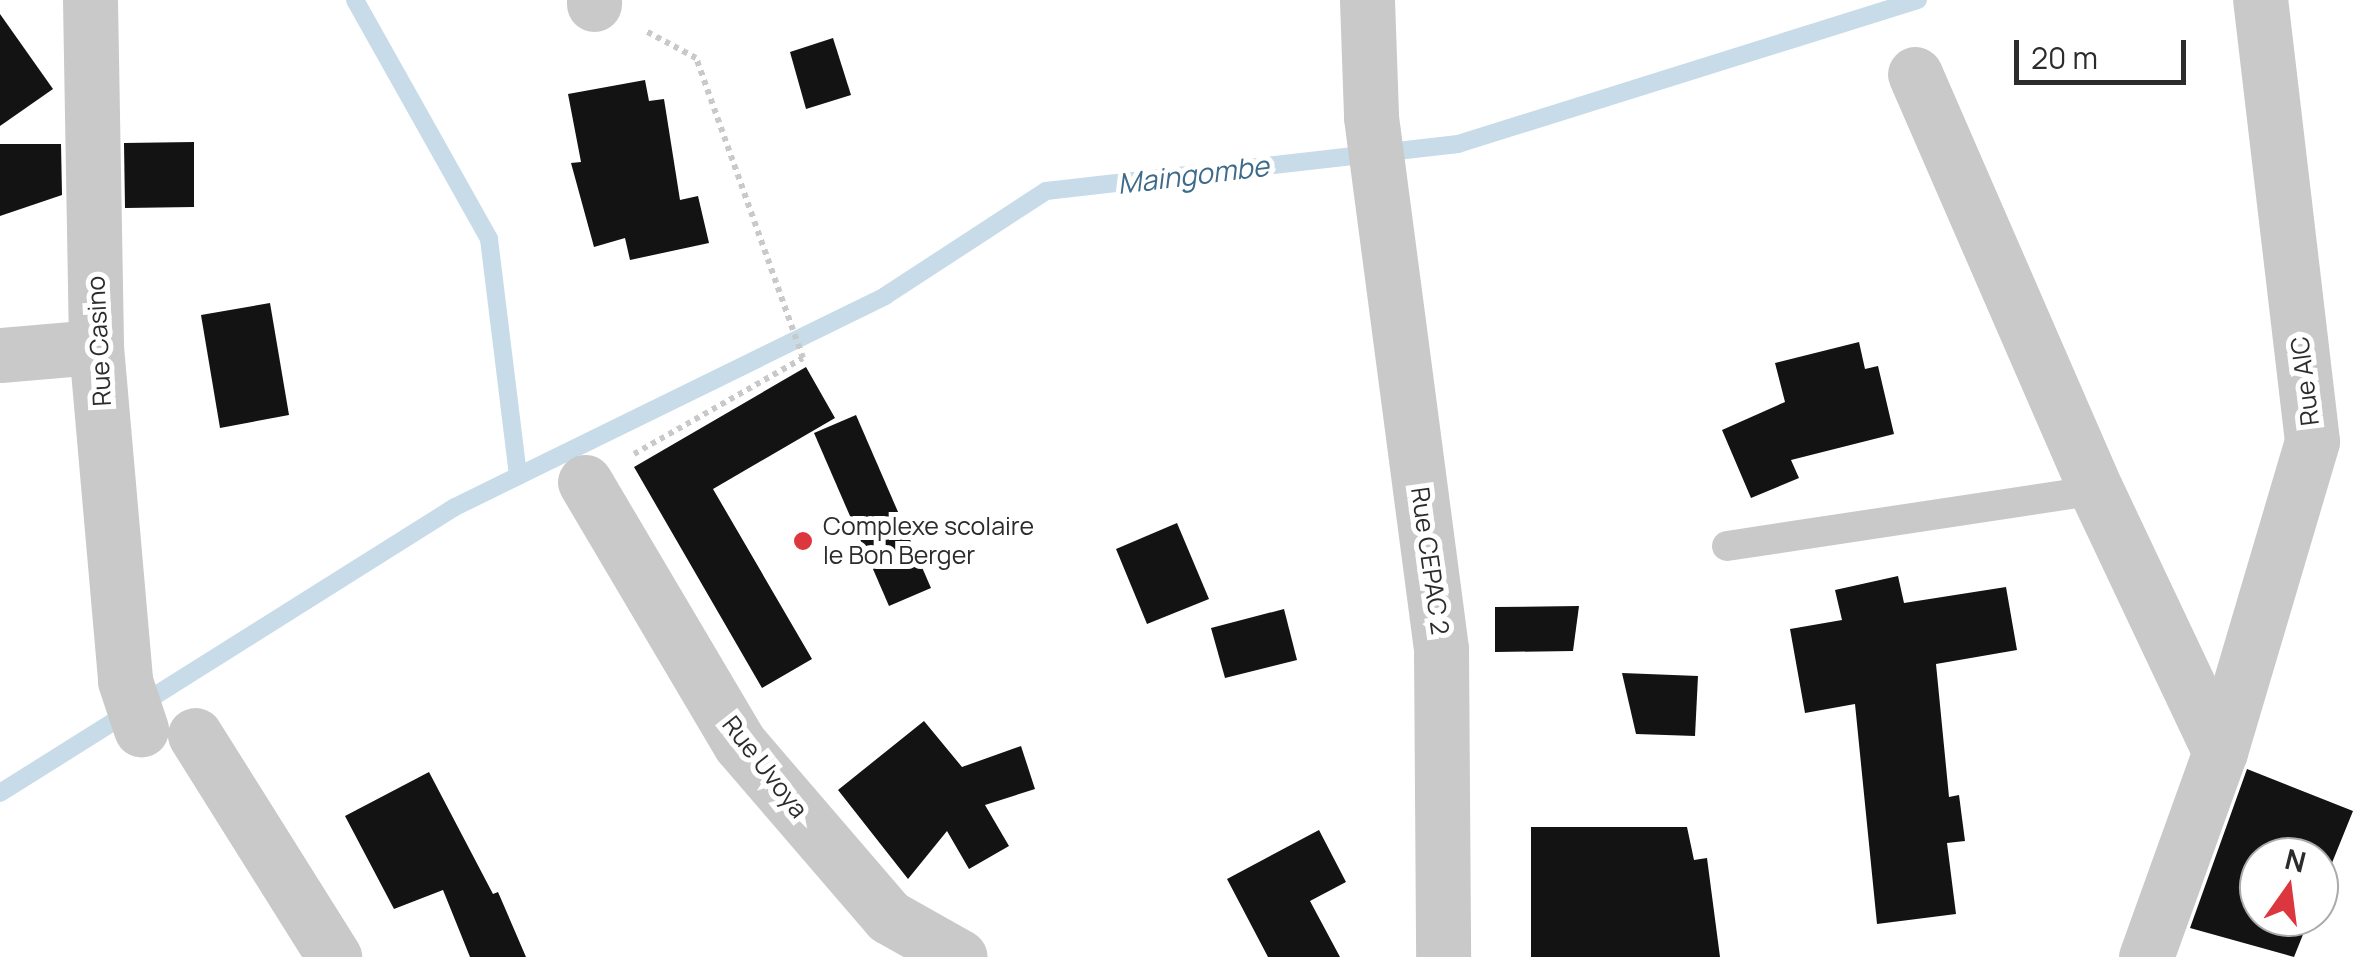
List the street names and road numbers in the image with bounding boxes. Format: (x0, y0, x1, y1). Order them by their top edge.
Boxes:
street label: Rue Casino (81, 275, 117, 407)
street label: Rue AIC (2285, 335, 2325, 427)
street label: Rue CEPAC 2 (1405, 485, 1455, 637)
street label: Rue Uvoya (716, 710, 814, 824)

